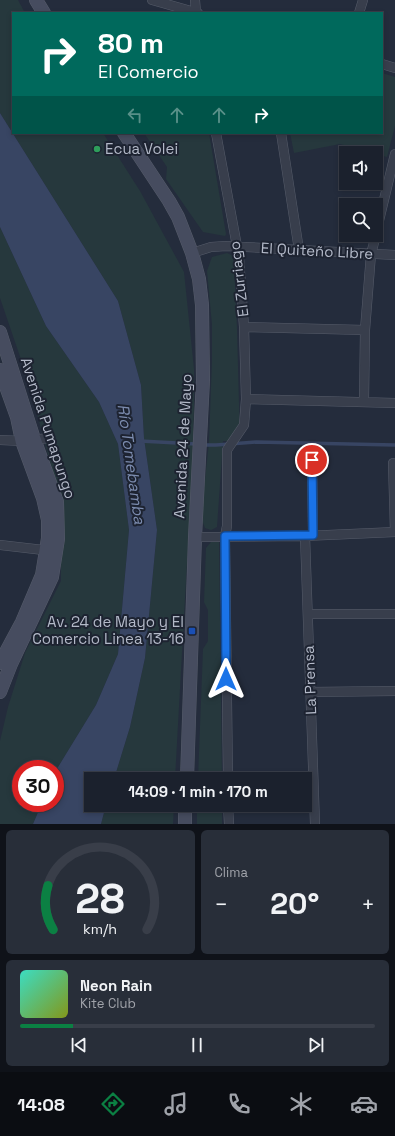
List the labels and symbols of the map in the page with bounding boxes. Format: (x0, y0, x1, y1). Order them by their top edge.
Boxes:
place label: Ecua Volei (105, 139, 178, 158)
marker: Ecua Volei (92, 144, 102, 154)
street label: El Quiteño Libre (260, 238, 374, 263)
street label: El Zurriago (224, 240, 253, 318)
street label: Avenida Pumapungo (17, 355, 80, 501)
street label: Avenida 24 de Mayo (169, 373, 196, 519)
water label: Río Tomebamba (113, 403, 150, 526)
pin (295, 443, 329, 477)
place label: Av. 24 de Mayo y El Comercio Linea 13-16 (32, 612, 184, 648)
marker: Av. 24 de Mayo y El Comercio Linea 13-16 (187, 626, 197, 636)
street label: La Prensa (299, 645, 320, 715)
position arrow (205, 658, 247, 700)
speed limit sign: 30 (12, 760, 64, 812)

